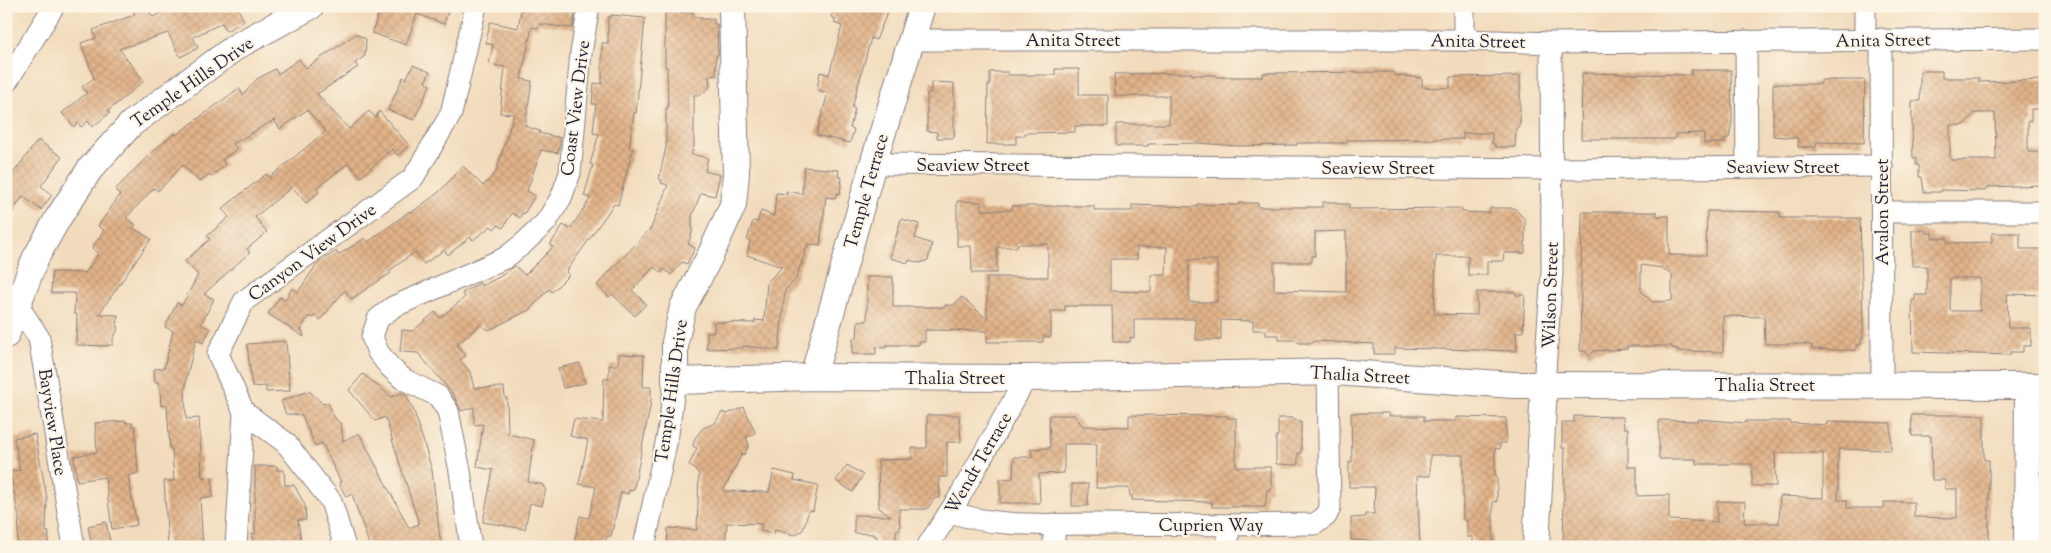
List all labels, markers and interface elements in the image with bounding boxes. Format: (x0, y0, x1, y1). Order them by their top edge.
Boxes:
street label: Anita Street (1835, 28, 1931, 56)
street label: Anita Street (1025, 29, 1121, 55)
street label: Anita Street (1430, 29, 1526, 57)
street label: Temple Hills Drive (126, 31, 260, 136)
street label: Coast View Drive (556, 39, 598, 178)
street label: Temple Terrace (839, 131, 897, 252)
street label: Seaview Street (916, 154, 1030, 180)
street label: Seaview Street (1726, 156, 1840, 182)
street label: Seaview Street (1321, 157, 1435, 183)
street label: Avalon Street (1871, 159, 1897, 266)
street label: Canyon View Drive (244, 198, 383, 309)
street label: Wilson Street (1537, 241, 1567, 349)
street label: Temple Hills Drive (650, 318, 696, 465)
street label: Thalia Street (1309, 361, 1411, 393)
street label: Bayview Place (30, 367, 72, 478)
street label: Thalia Street (905, 367, 1005, 393)
street label: Thalia Street (1715, 374, 1815, 400)
street label: Wendt Terrace (940, 408, 1020, 520)
street label: Cuprien Way (1158, 514, 1264, 540)

